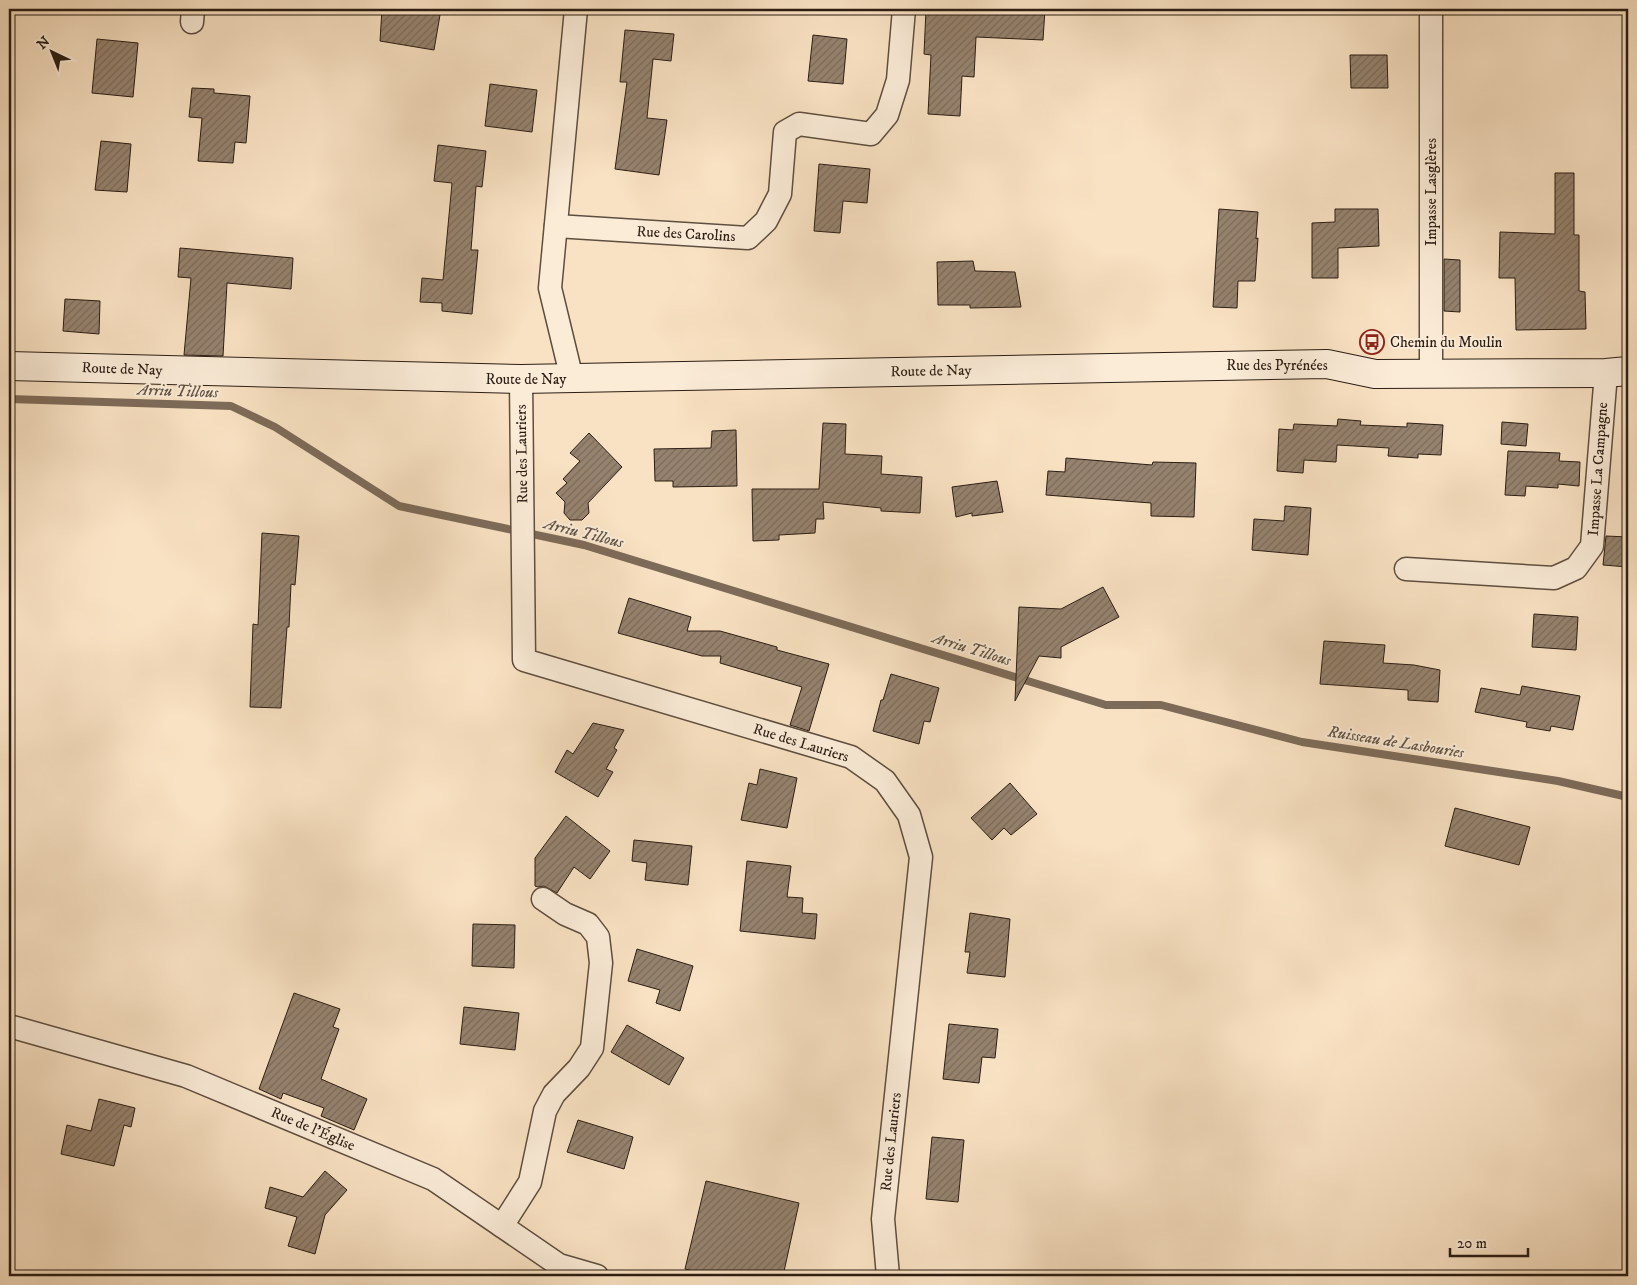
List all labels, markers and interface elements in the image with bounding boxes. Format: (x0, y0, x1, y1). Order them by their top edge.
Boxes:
north arrow (28, 28, 78, 78)
text: N (33, 32, 55, 54)
street label: Impasse Lasglères (1422, 138, 1441, 246)
street label: Rue des Carolins (636, 222, 736, 246)
bus stop icon: Chemin du Moulin (1359, 329, 1385, 355)
place label: Chemin du Moulin (1390, 333, 1503, 352)
street label: Rue des Pyrénées (1226, 356, 1328, 375)
street label: Route de Nay (81, 358, 164, 380)
street label: Route de Nay (890, 361, 973, 381)
street label: Route de Nay (486, 370, 567, 389)
water label: Arriu Tillous (135, 380, 220, 402)
street label: Impasse La Campagne (1584, 401, 1612, 537)
street label: Rue des Lauriers (512, 404, 532, 504)
water label: Arriu Tillous (540, 513, 627, 553)
water label: Arriu Tillous (928, 627, 1015, 671)
street label: Rue des Lauriers (751, 719, 851, 767)
water label: Ruisseau de Lasbouries (1325, 721, 1467, 763)
street label: Rue des Lauriers (876, 1092, 906, 1192)
street label: Rue de l'Église (268, 1103, 358, 1155)
scale bar (1450, 1225, 1527, 1257)
text: 20 m (1457, 1234, 1487, 1253)

